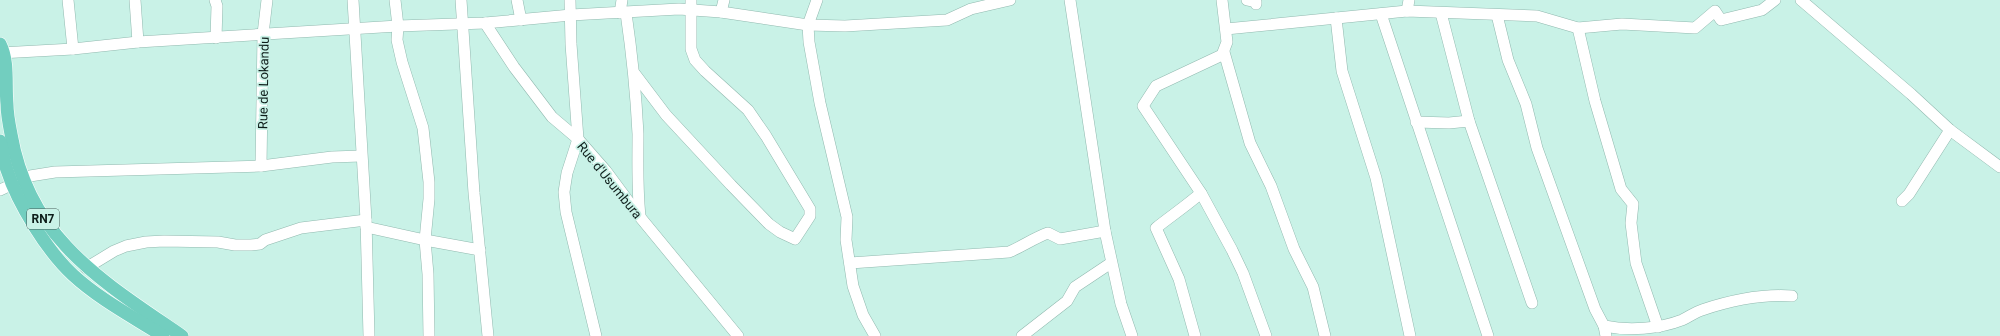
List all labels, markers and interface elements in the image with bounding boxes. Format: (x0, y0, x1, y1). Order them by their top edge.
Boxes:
street label: Rue de Lokandu (255, 37, 272, 129)
street label: Rue d'Usumbura (574, 139, 645, 222)
road number: RN7 (27, 209, 59, 229)

